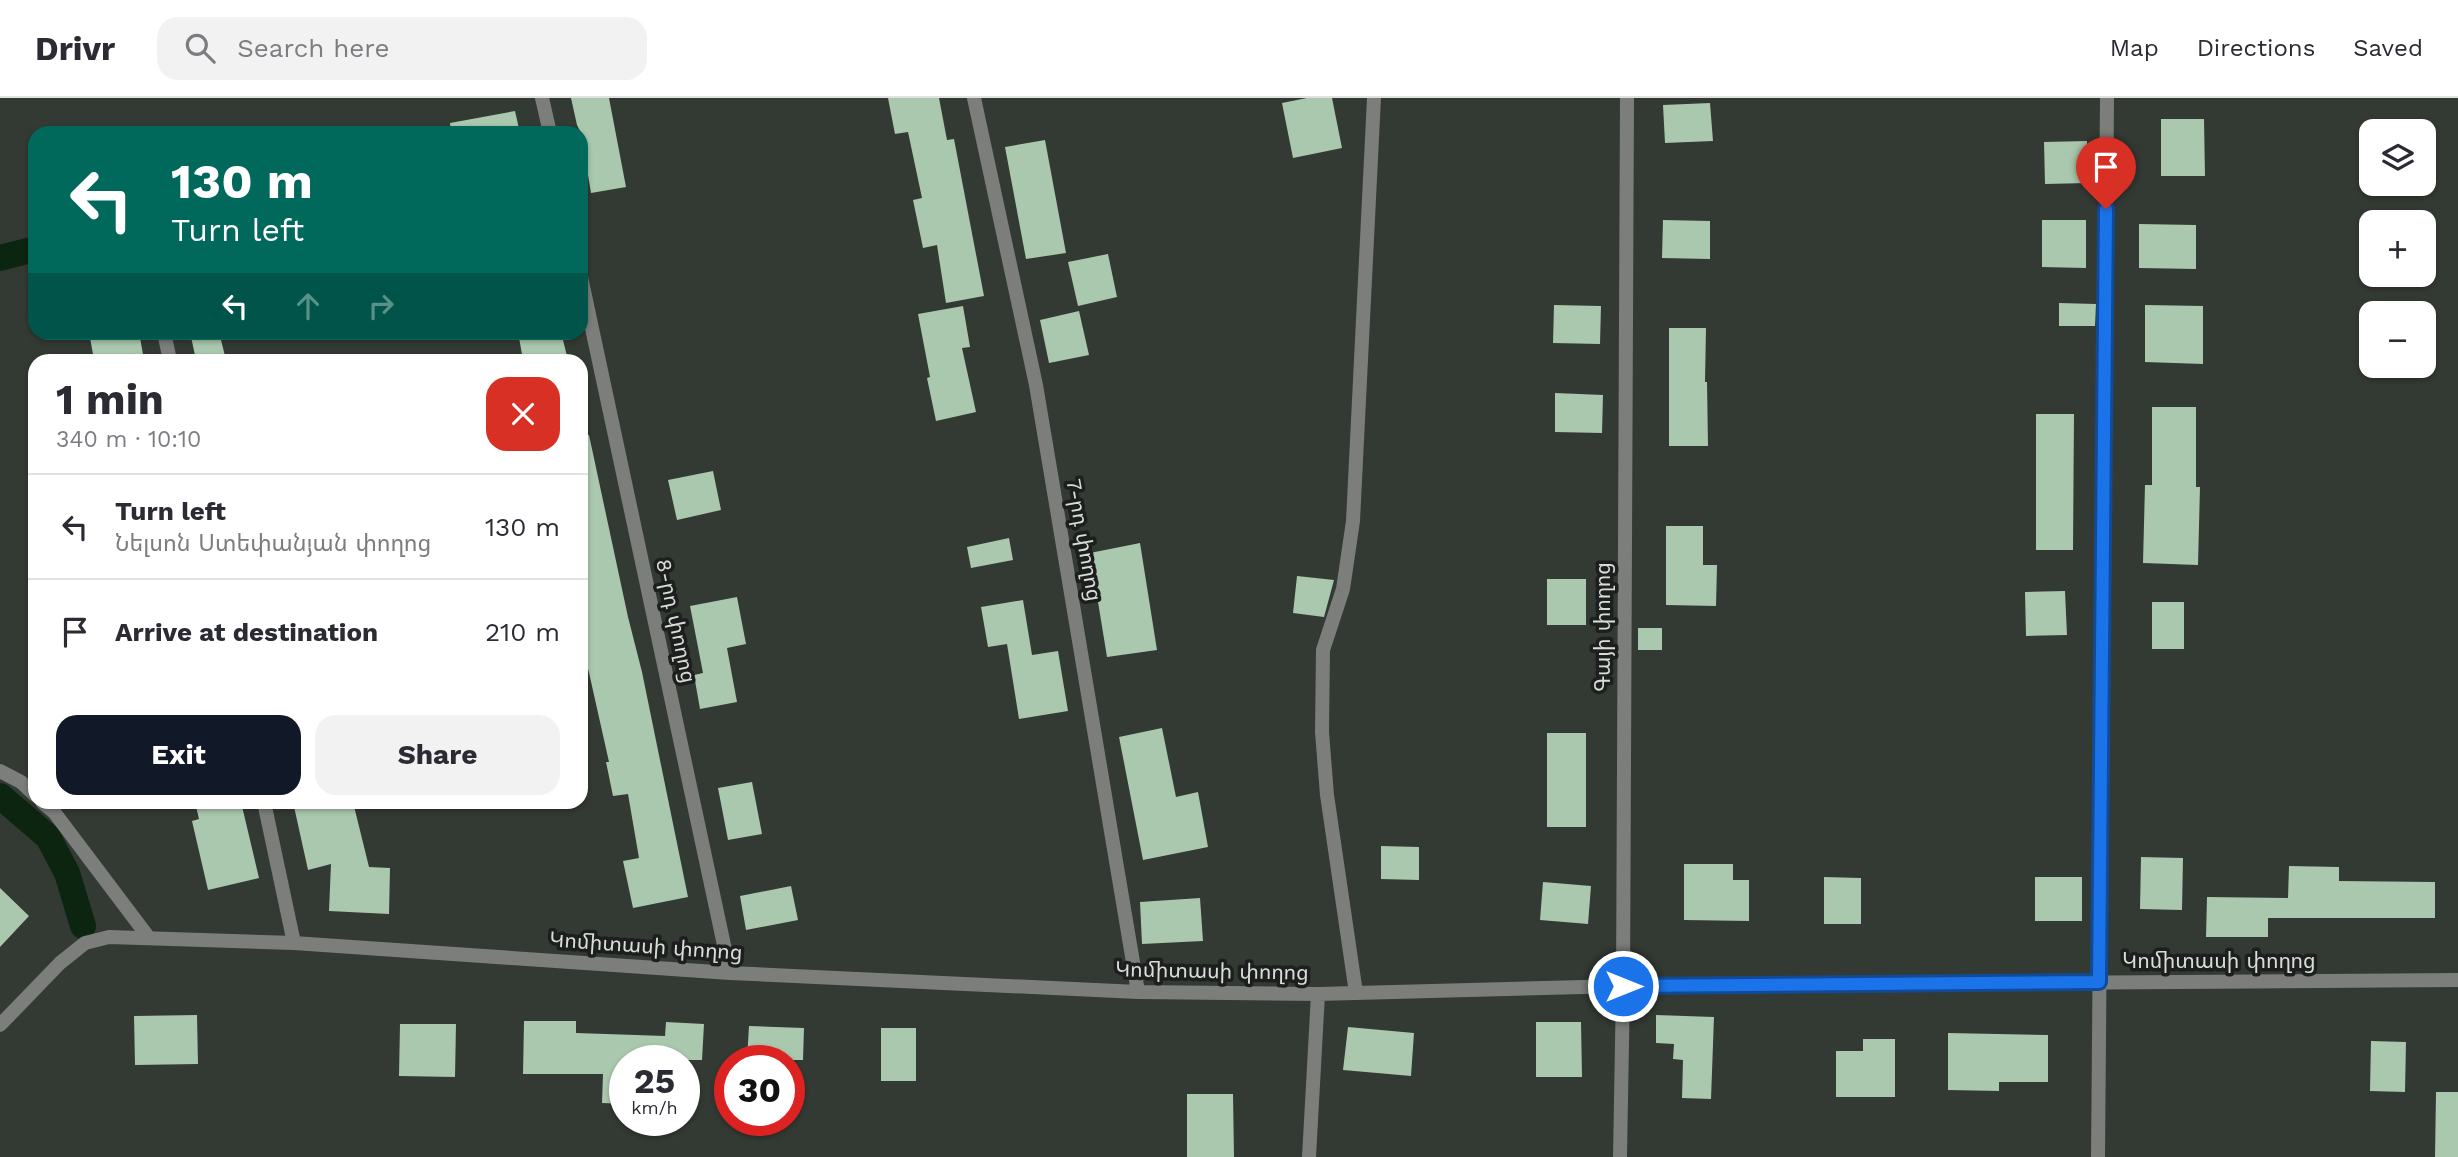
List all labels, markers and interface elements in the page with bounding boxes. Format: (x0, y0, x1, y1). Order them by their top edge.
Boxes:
search box (157, 17, 647, 80)
text: Drivr (35, 29, 115, 68)
icon: search (181, 29, 219, 67)
text: Search here (237, 33, 390, 63)
text: Map (2110, 34, 2159, 62)
text: Directions (2197, 34, 2315, 62)
text: Saved (2353, 34, 2423, 62)
map controls (2359, 119, 2436, 378)
button: layers (2359, 119, 2436, 196)
pin (2076, 137, 2136, 209)
icon: arrive (2087, 148, 2125, 186)
text: 130 m (171, 152, 313, 210)
icon: left (56, 154, 147, 245)
button: + (2359, 210, 2436, 287)
text: Turn left (171, 211, 304, 249)
icon: left (216, 287, 254, 325)
icon: ahead (289, 287, 327, 325)
icon: right (362, 287, 400, 325)
button: − (2359, 301, 2436, 378)
text: 1 min (56, 375, 164, 424)
button: close (486, 377, 560, 451)
text: 340 m · 10:10 (56, 426, 201, 453)
street label: 7-րդ փողոց (1061, 477, 1108, 603)
text: Turn left (115, 496, 226, 526)
icon: left (56, 508, 94, 546)
text: 130 m (485, 512, 560, 542)
text: Նելսոն Ստեփանյան փողոց (115, 530, 431, 557)
street label: 8-րդ փողոց (651, 557, 702, 685)
street label: Գայի փողոց (1590, 562, 1615, 692)
icon: arrive (56, 613, 94, 651)
text: Arrive at destination (115, 617, 378, 647)
text: 210 m (485, 617, 560, 647)
button: Exit (56, 715, 301, 795)
button: Share (315, 715, 560, 795)
street label: Կոմիտասի փողոց (549, 926, 743, 965)
street label: Կոմիտասի փողոց (2122, 948, 2316, 973)
position arrow (1586, 949, 1660, 1023)
street label: Կոմիտասի փողոց (1115, 956, 1309, 985)
speed limit sign: 30 (714, 1045, 805, 1136)
text: 25 (634, 1060, 675, 1102)
text: km/h (631, 1097, 678, 1118)

